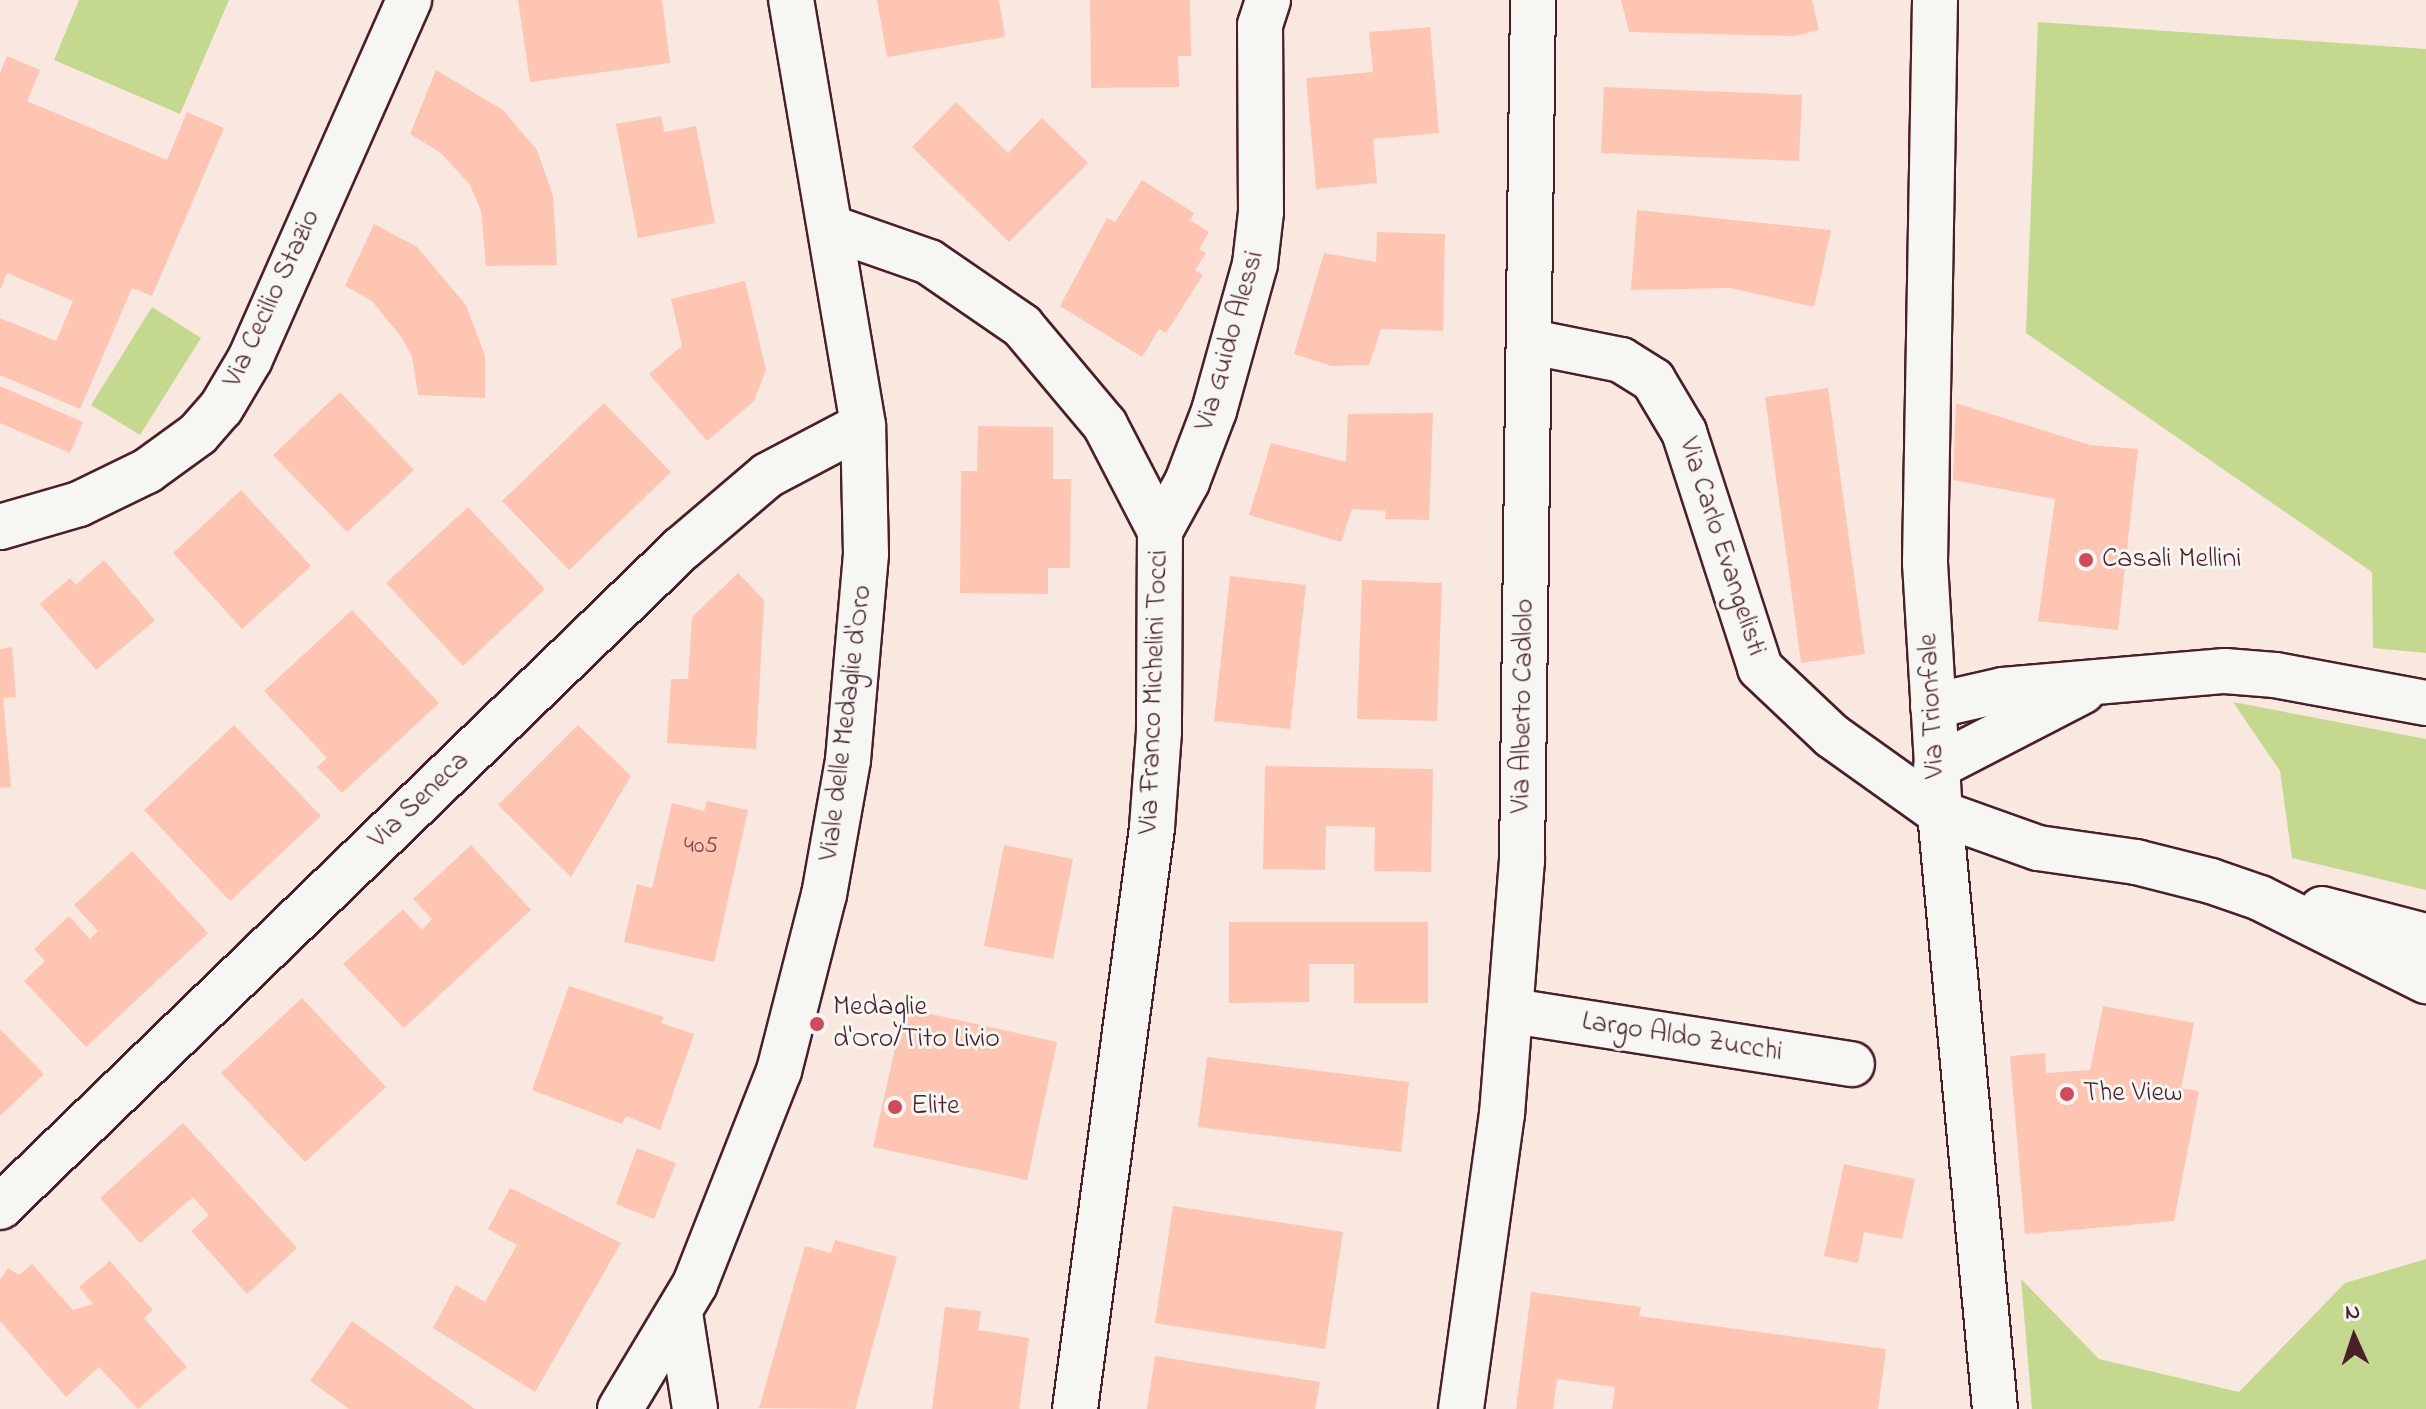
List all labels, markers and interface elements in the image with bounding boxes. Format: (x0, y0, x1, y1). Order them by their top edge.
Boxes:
street label: Via Cecilio Stazio (217, 205, 329, 393)
street label: Via Guido Alessi (1189, 247, 1273, 435)
street label: Via Carlo Evangelisti (1670, 434, 1772, 660)
place label: Casali Mellini (2102, 543, 2241, 577)
street label: Via Franco Michelini Tocci (1133, 549, 1177, 835)
marker: Casali Mellini (2077, 551, 2095, 569)
street label: Viale delle Medaglie d'Oro (813, 583, 881, 863)
street label: Via Alberto Cadlolo (1505, 598, 1543, 814)
street label: Via Trionfale (1912, 633, 1954, 779)
street label: Via Seneca (363, 745, 477, 857)
house number: 405 (684, 833, 718, 861)
place label: Medaglie d'Oro/Tito Livio (833, 991, 1000, 1057)
street label: Largo Aldo Zucchi (1579, 1006, 1785, 1070)
marker: Medaglie d'Oro/Tito Livio (808, 1015, 826, 1033)
place label: The View (2083, 1077, 2182, 1111)
marker: The View (2058, 1085, 2076, 1103)
place label: Elite (911, 1090, 960, 1124)
marker: Elite (886, 1098, 904, 1116)
north arrow (2314, 1297, 2394, 1377)
text: N (2344, 1297, 2361, 1329)

